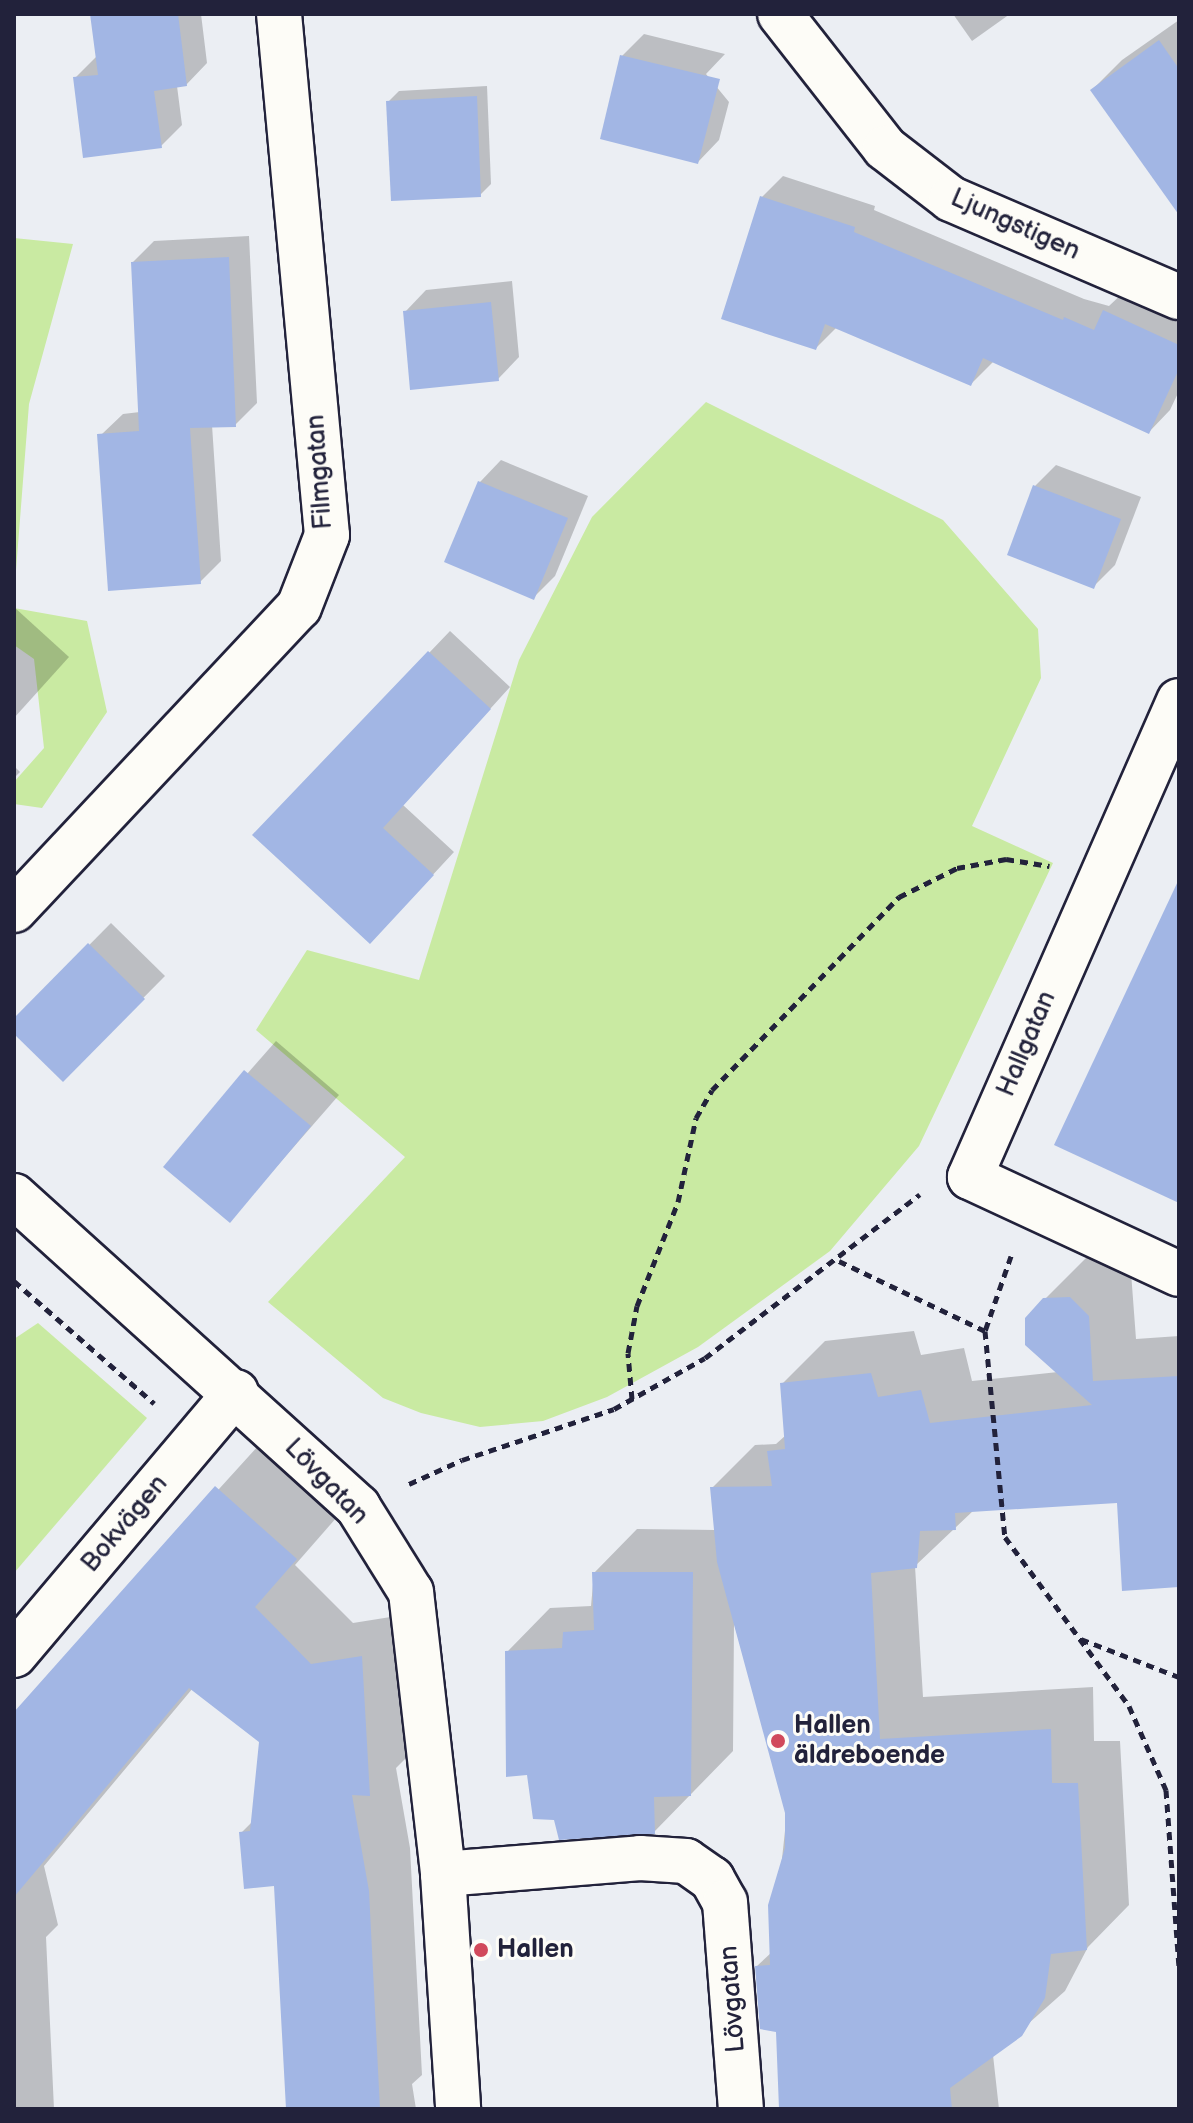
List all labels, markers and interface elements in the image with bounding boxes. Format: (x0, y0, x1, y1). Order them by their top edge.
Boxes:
street label: Ljungstigen (946, 183, 1084, 267)
street label: Filmgatan (300, 413, 340, 531)
street label: Hallgatan (991, 987, 1063, 1101)
street label: Lövgatan (278, 1433, 374, 1531)
street label: Bokvägen (75, 1469, 175, 1579)
place label: Hallen äldreboende (794, 1710, 945, 1772)
marker: Hallen äldreboende (769, 1732, 787, 1750)
place label: Hallen (497, 1934, 574, 1966)
marker: Hallen (472, 1941, 490, 1959)
street label: Lövgatan (714, 1944, 752, 2054)

